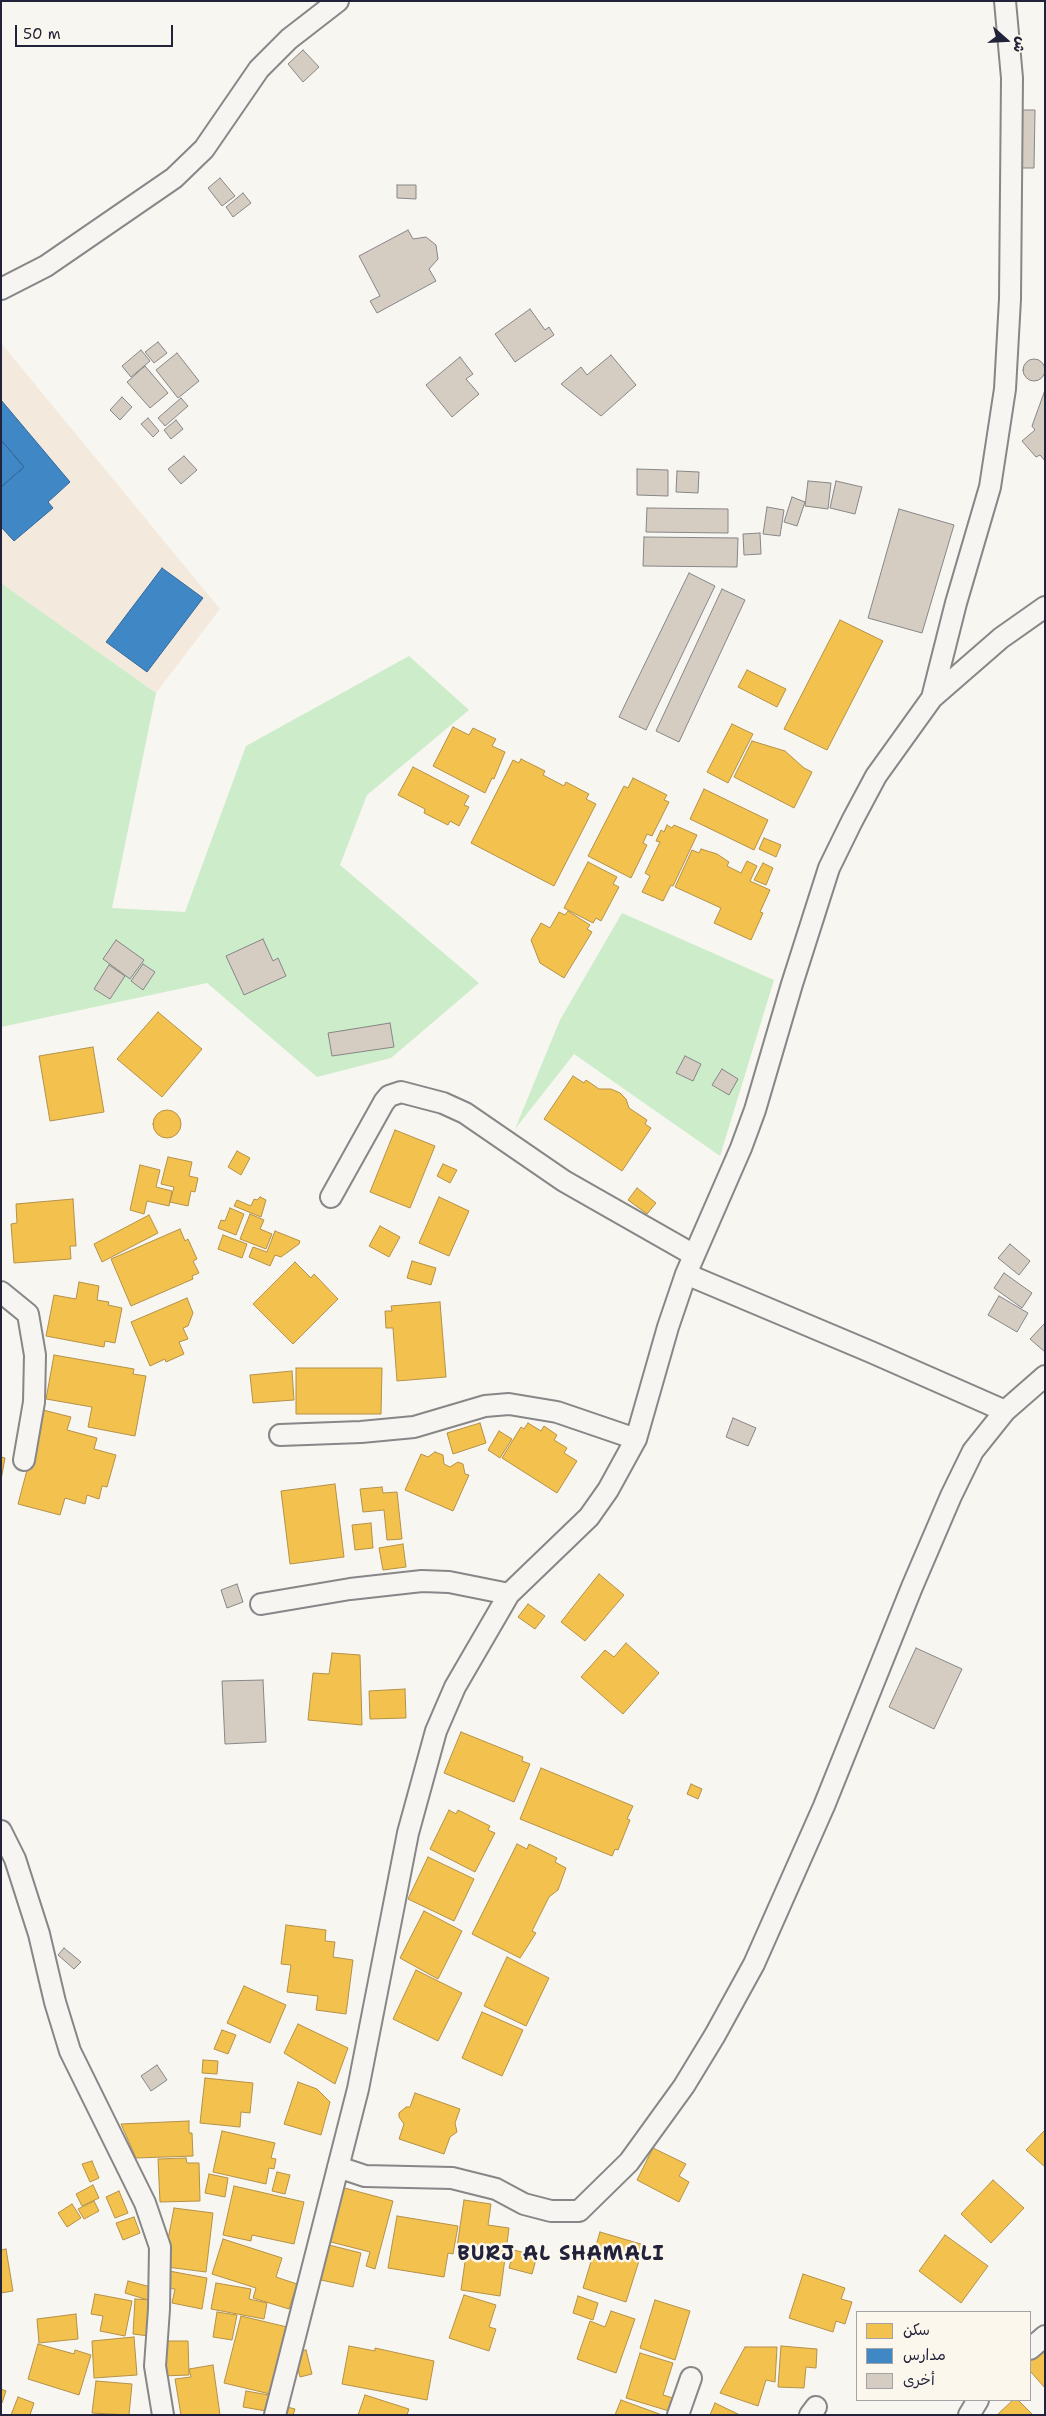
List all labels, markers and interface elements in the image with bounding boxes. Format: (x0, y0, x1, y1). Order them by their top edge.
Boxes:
scale bar (18, 15, 175, 47)
north arrow (981, 15, 1031, 65)
text: 50 m (23, 24, 61, 44)
text: ش (1009, 35, 1031, 55)
district label: BURJ AL SHAMALI (455, 2243, 667, 2267)
legend (856, 2311, 1031, 2401)
text: سكن (903, 2320, 930, 2340)
text: مدارس (903, 2345, 946, 2365)
text: أخرى (903, 2370, 935, 2390)

